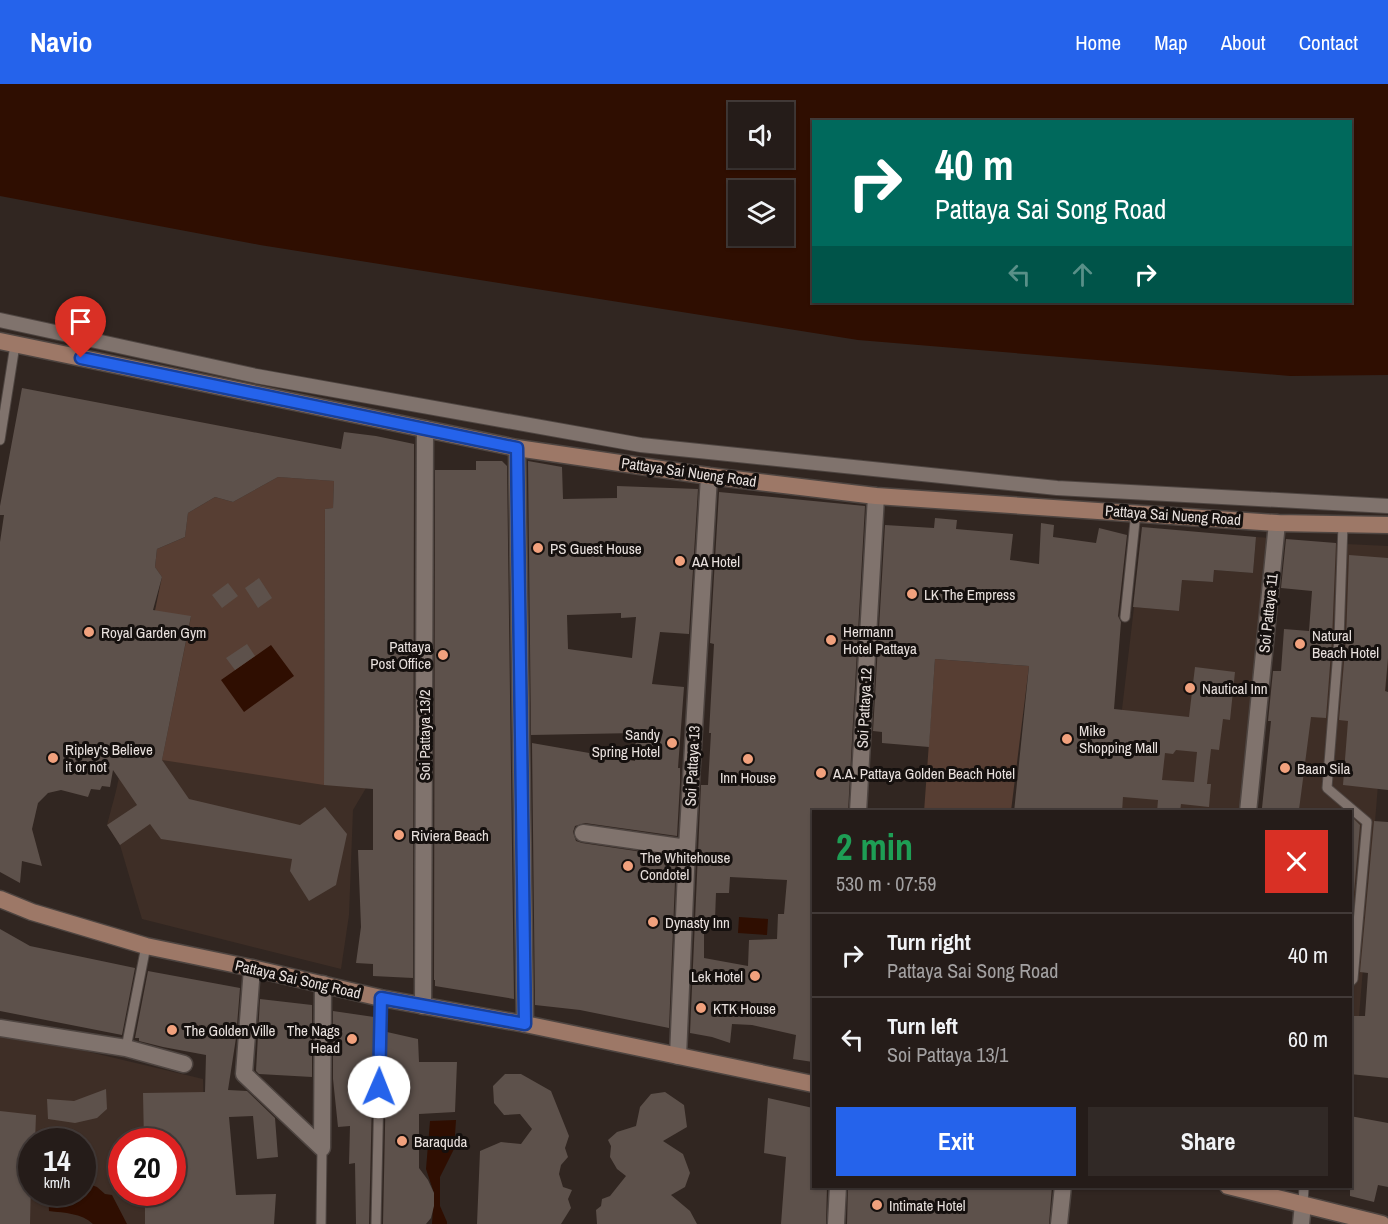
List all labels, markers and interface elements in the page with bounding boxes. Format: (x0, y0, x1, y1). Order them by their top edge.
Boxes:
text: Navio (30, 23, 93, 61)
text: Home (1075, 28, 1121, 57)
text: Map (1154, 28, 1188, 57)
text: About (1221, 28, 1266, 57)
text: Contact (1299, 28, 1358, 57)
map controls (728, 102, 794, 246)
button: sound (728, 102, 794, 168)
text: 40 m (935, 137, 1014, 193)
icon: right (836, 144, 914, 222)
button: layers (728, 180, 794, 246)
text: Pattaya Sai Song Road (935, 191, 1166, 227)
icon: left (1003, 258, 1036, 291)
icon: ahead (1066, 258, 1099, 291)
icon: right (1129, 258, 1162, 291)
pin (55, 296, 106, 358)
icon: arrive (64, 305, 97, 338)
street label: Pattaya Sai Nueng Road (620, 452, 758, 492)
street label: Pattaya Sai Nueng Road (1104, 500, 1242, 530)
place label: PS Guest House (550, 538, 642, 559)
marker: PS Guest House (531, 541, 545, 555)
place label: AA Hotel (691, 551, 740, 572)
marker: AA Hotel (673, 554, 687, 568)
street label: Soi Pattaya 11 (1253, 572, 1283, 654)
place label: LK The Empress (924, 584, 1015, 605)
marker: LK The Empress (905, 587, 919, 601)
place label: Hermann Hotel Pattaya (843, 621, 917, 659)
place label: Royal Garden Gym (101, 622, 206, 643)
marker: Royal Garden Gym (82, 625, 96, 639)
place label: Natural Beach Hotel (1312, 625, 1379, 663)
marker: Hermann Hotel Pattaya (824, 633, 838, 647)
place label: Pattaya Post Office (370, 636, 431, 674)
marker: Natural Beach Hotel (1293, 637, 1307, 651)
marker: Pattaya Post Office (436, 648, 450, 662)
street label: Soi Pattaya 12 (851, 667, 877, 749)
place label: Nautical Inn (1202, 678, 1268, 699)
marker: Nautical Inn (1183, 681, 1197, 695)
street label: Soi Pattaya 13/2 (414, 689, 435, 780)
place label: Mike Shopping Mall (1079, 720, 1158, 758)
place label: Sandy Spring Hotel (592, 724, 661, 762)
street label: Soi Pattaya 13 (679, 725, 705, 807)
marker: Mike Shopping Mall (1060, 732, 1074, 746)
marker: Sandy Spring Hotel (665, 736, 679, 750)
place label: Ripley's Believe it or not (65, 739, 153, 777)
marker: Ripley's Believe it or not (46, 751, 60, 765)
marker: Inn House (741, 752, 755, 766)
place label: Baan Sila (1297, 758, 1351, 779)
marker: Baan Sila (1278, 761, 1292, 775)
place label: A.A. Pattaya Golden Beach Hotel (832, 763, 1015, 784)
marker: A.A. Pattaya Golden Beach Hotel (814, 766, 828, 780)
place label: Inn House (720, 767, 776, 788)
text: 2 min (836, 823, 913, 871)
place label: Riviera Beach (411, 825, 489, 846)
marker: Riviera Beach (392, 828, 406, 842)
button: close (1265, 830, 1328, 893)
place label: The Whitehouse Condotel (640, 847, 730, 885)
marker: The Whitehouse Condotel (621, 859, 635, 873)
text: 530 m · 07:59 (836, 870, 936, 897)
place label: Dynasty Inn (665, 912, 730, 933)
marker: Dynasty Inn (646, 915, 660, 929)
text: Turn right (887, 927, 971, 957)
icon: right (836, 939, 869, 972)
text: 40 m (1288, 940, 1328, 970)
street label: Pattaya Sai Song Road (233, 954, 363, 1004)
text: Pattaya Sai Song Road (887, 957, 1058, 984)
place label: Lek Hotel (691, 966, 743, 987)
marker: Lek Hotel (748, 969, 762, 983)
place label: KTK House (713, 998, 776, 1019)
marker: KTK House (694, 1001, 708, 1015)
text: Turn left (887, 1011, 958, 1041)
place label: The Golden Ville (184, 1020, 276, 1041)
place label: The Nags Head (287, 1020, 340, 1058)
marker: The Golden Ville (165, 1023, 179, 1037)
icon: left (836, 1023, 869, 1056)
text: 60 m (1288, 1024, 1328, 1054)
marker: The Nags Head (345, 1032, 359, 1046)
text: Soi Pattaya 13/1 (887, 1041, 1008, 1068)
position arrow (347, 1055, 411, 1119)
button: Exit (836, 1107, 1076, 1176)
button: Share (1088, 1107, 1328, 1176)
speed limit sign: 20 (108, 1128, 186, 1206)
place label: Baraquda (414, 1131, 468, 1152)
marker: Baraquda (395, 1134, 409, 1148)
text: 14 (43, 1140, 71, 1180)
text: km/h (44, 1172, 70, 1193)
place label: Intimate Hotel (889, 1195, 966, 1216)
marker: Intimate Hotel (870, 1198, 884, 1212)

